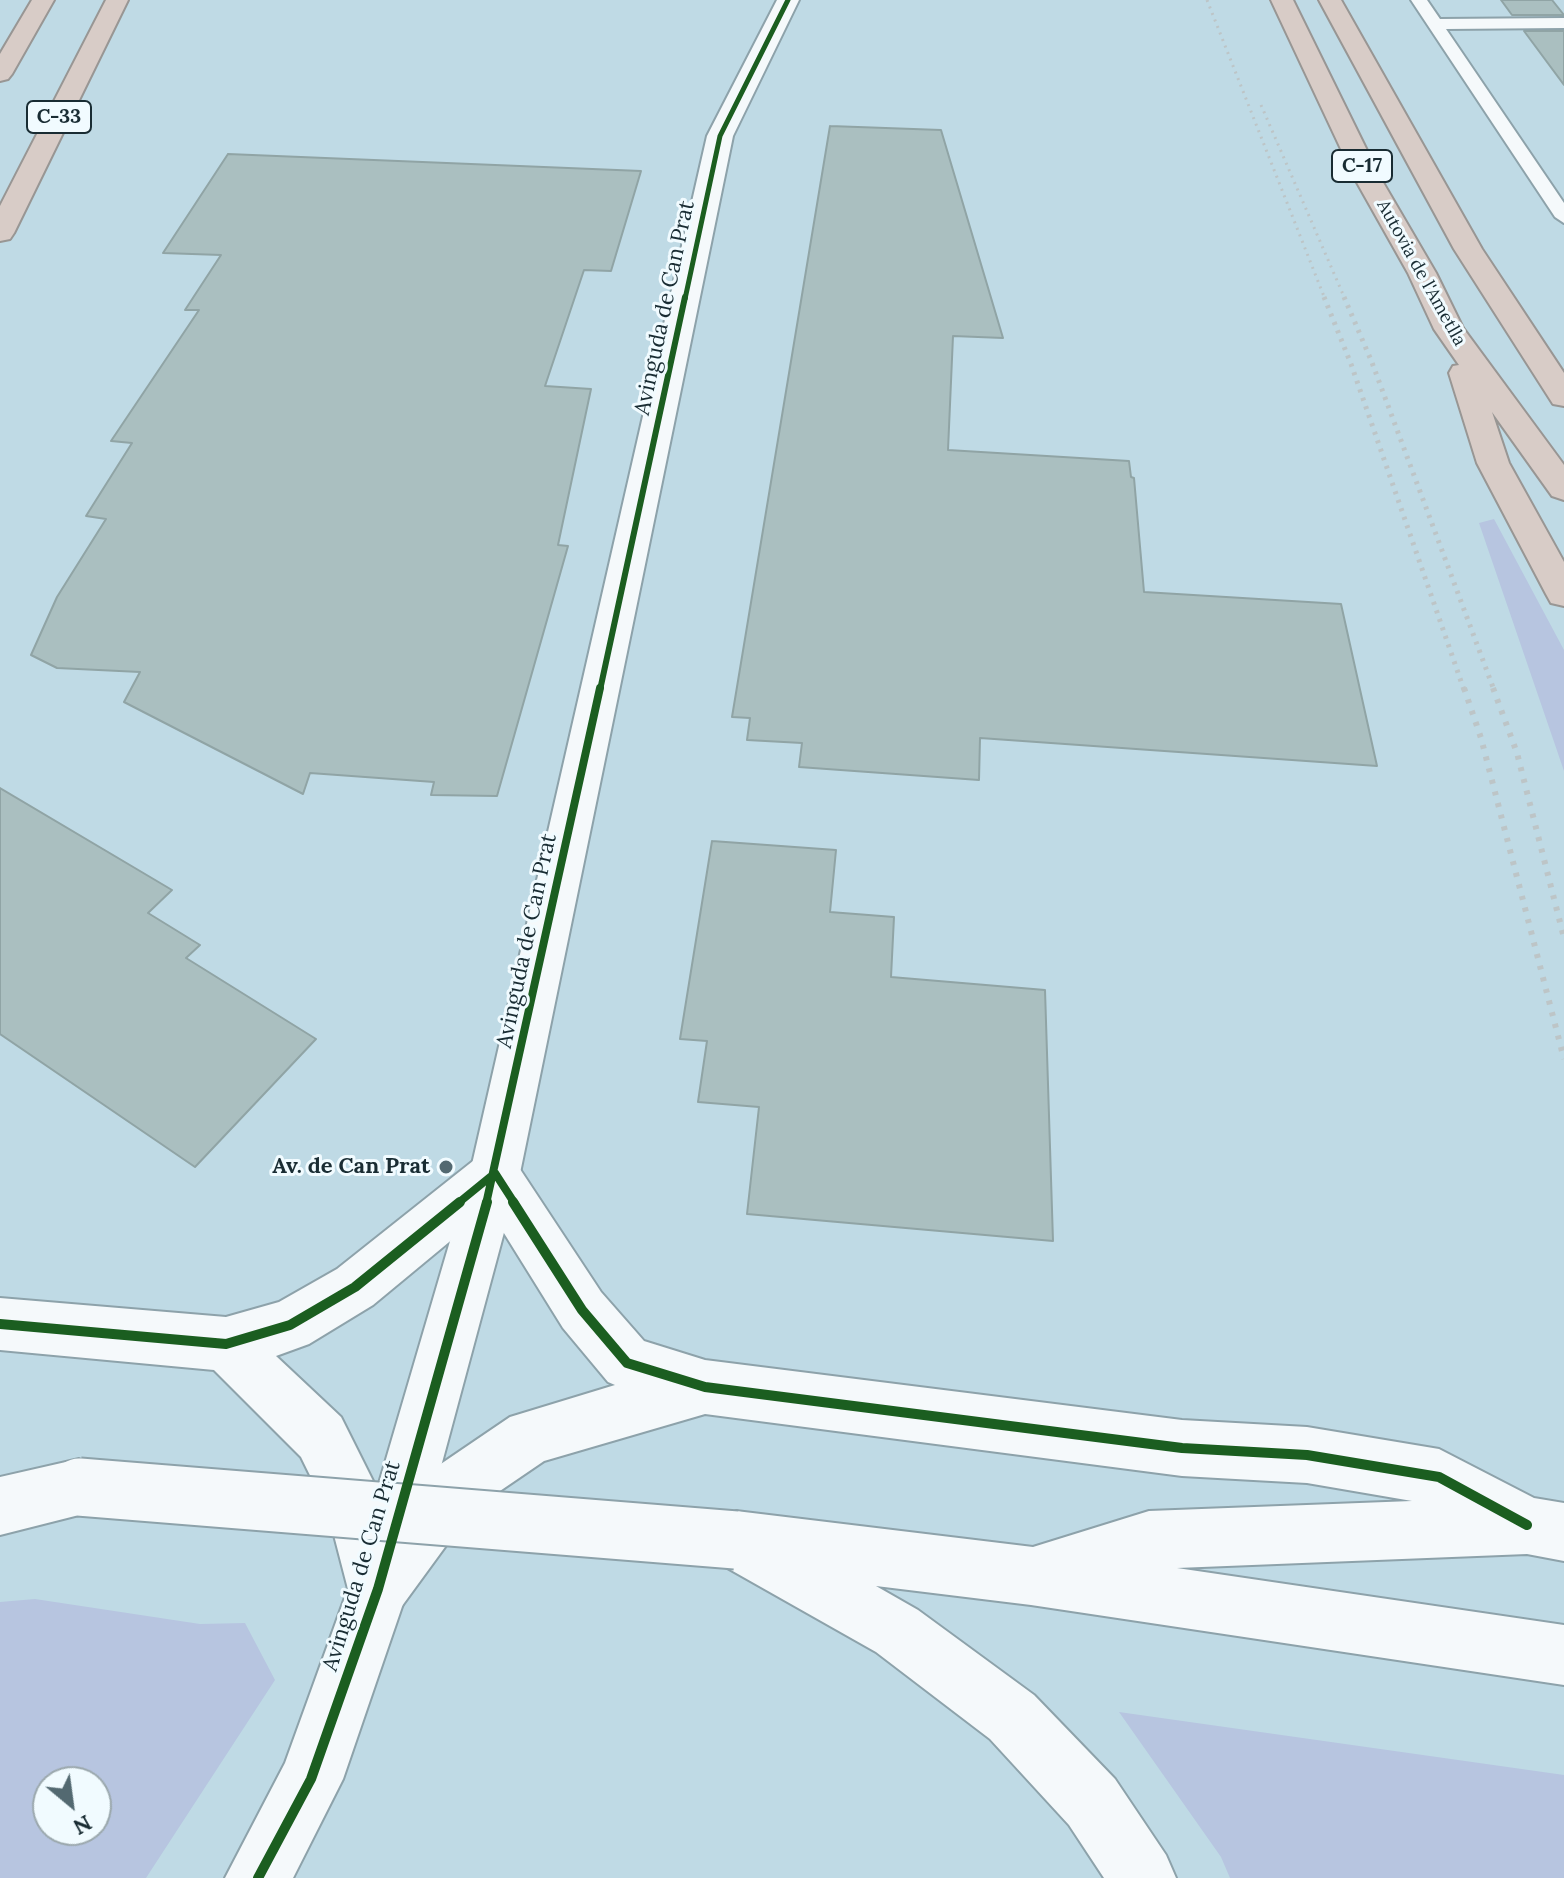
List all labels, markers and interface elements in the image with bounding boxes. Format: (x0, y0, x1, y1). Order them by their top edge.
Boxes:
road number: C-33 (27, 101, 91, 133)
road number: C-17 (1332, 150, 1392, 182)
street label: Autovia de l'Ametlla (1372, 196, 1470, 350)
street label: Avinguda de Can Prat (629, 198, 701, 418)
street label: Avinguda de Can Prat (491, 831, 563, 1051)
place label: Av. de Can Prat (272, 1154, 430, 1180)
marker: Av. de Can Prat (437, 1158, 455, 1176)
street label: Avinguda de Can Prat (317, 1458, 407, 1674)
north arrow (32, 1766, 112, 1846)
text: N (68, 1809, 97, 1842)

